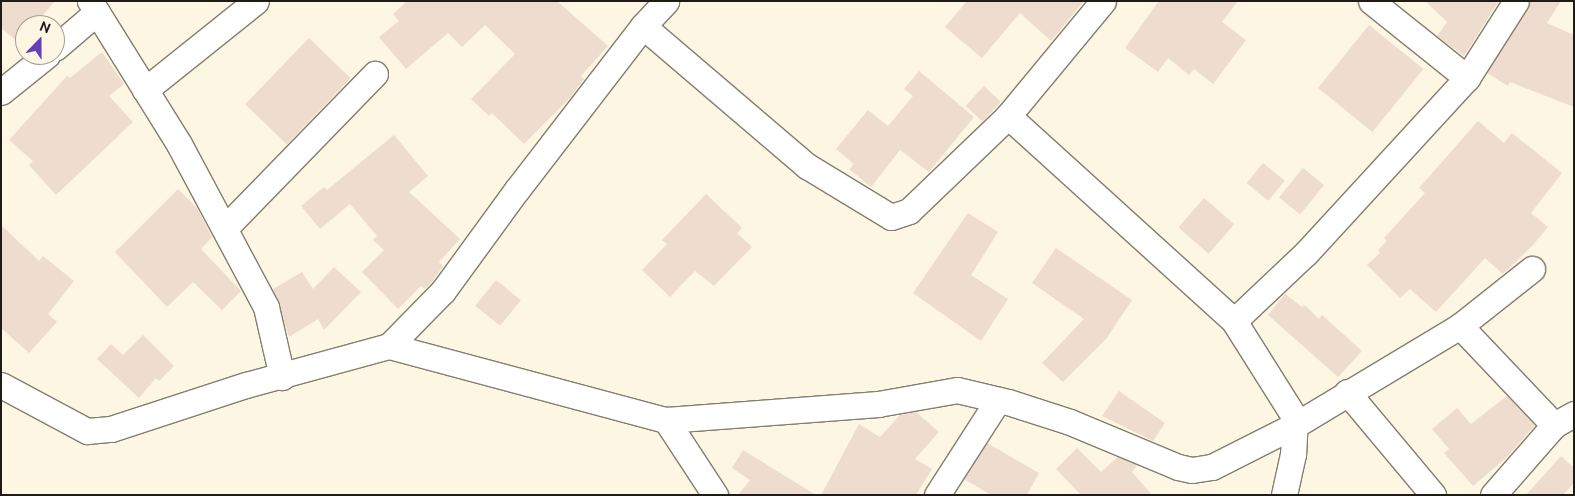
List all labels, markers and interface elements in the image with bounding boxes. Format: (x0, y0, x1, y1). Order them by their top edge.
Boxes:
north arrow (15, 15, 65, 65)
text: N (37, 18, 53, 36)

